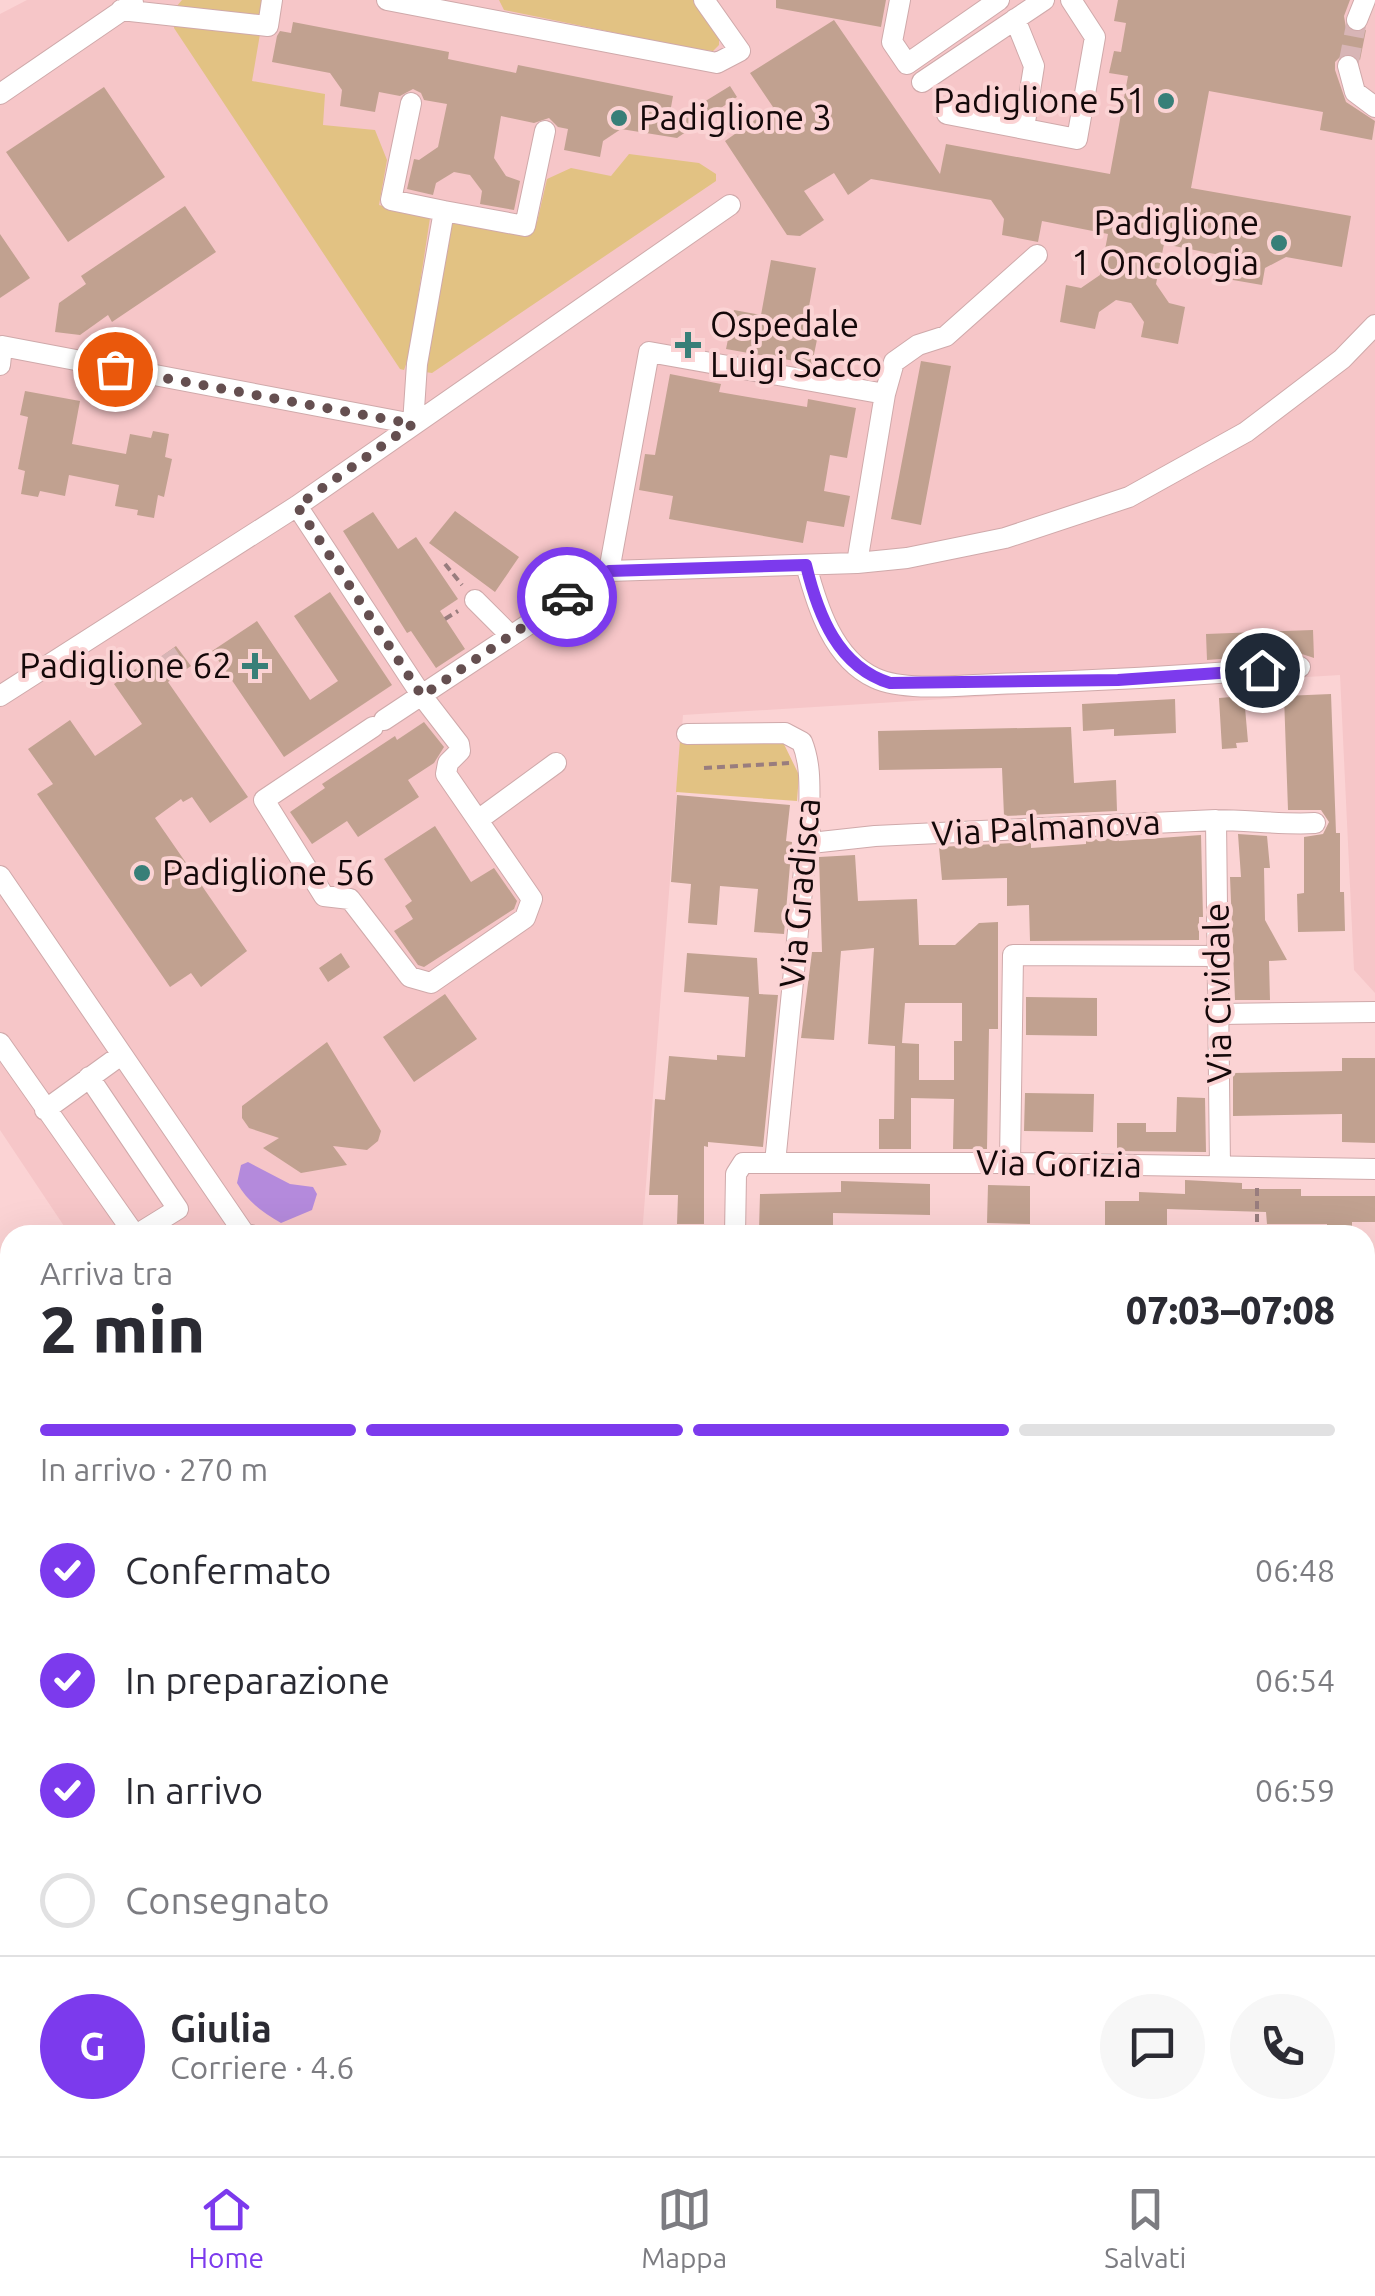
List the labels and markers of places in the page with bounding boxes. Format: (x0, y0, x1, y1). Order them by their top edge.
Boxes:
place label: Padiglione 51 (933, 80, 1146, 120)
marker: Padiglione 51 (1155, 90, 1177, 112)
place label: Padiglione 3 (639, 97, 832, 137)
marker: Padiglione 3 (608, 107, 630, 129)
place label: Padiglione 1 Oncologia (1071, 202, 1259, 282)
marker: Padiglione 1 Oncologia (1268, 232, 1290, 254)
place label: Ospedale Luigi Sacco (710, 304, 882, 384)
pin (73, 327, 158, 412)
marker: Ospedale Luigi Sacco (675, 332, 701, 358)
pin (1220, 628, 1305, 713)
place label: Padiglione 62 (19, 645, 232, 685)
marker: Padiglione 62 (242, 653, 268, 679)
place label: Padiglione 56 (162, 852, 375, 892)
marker: Padiglione 56 (131, 862, 153, 884)

